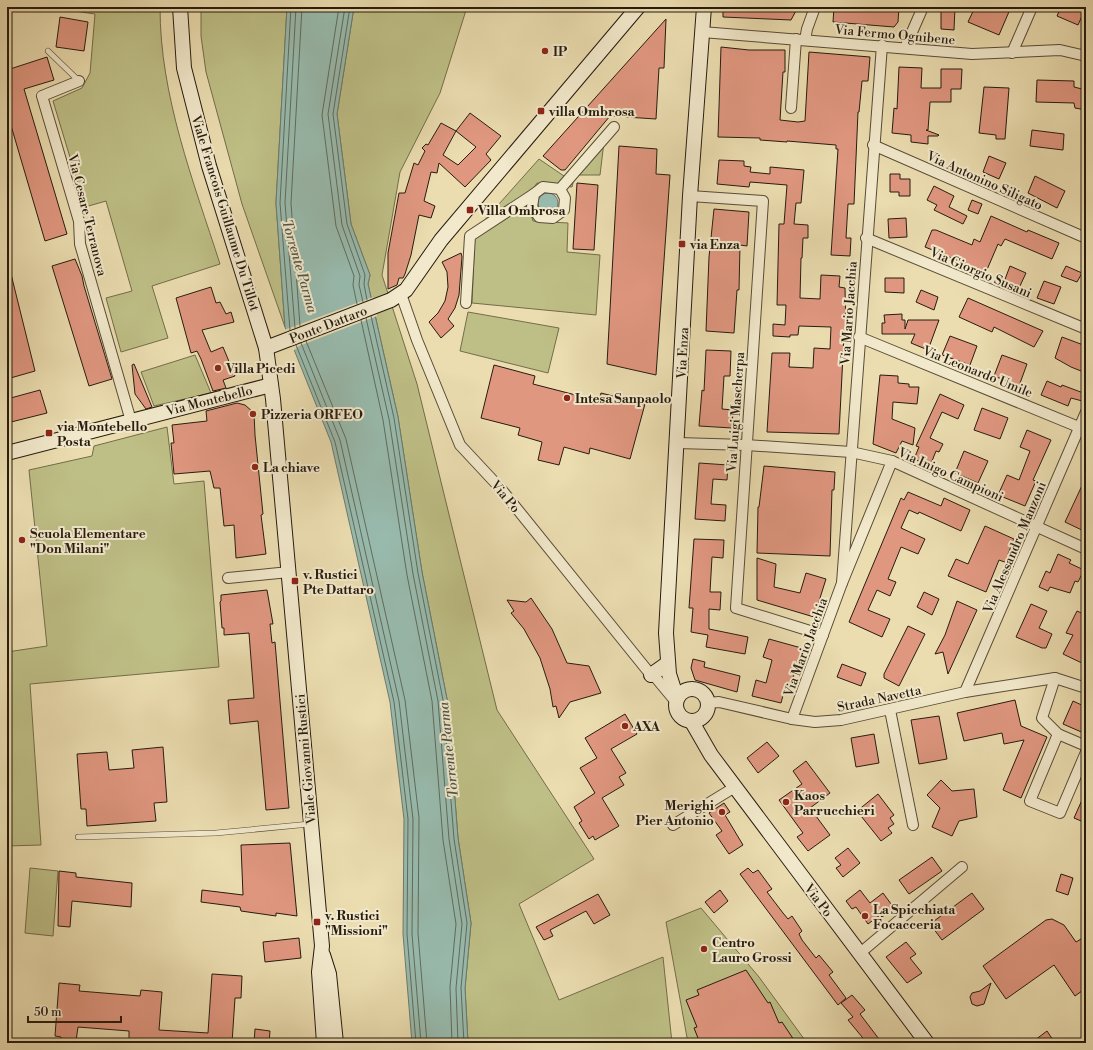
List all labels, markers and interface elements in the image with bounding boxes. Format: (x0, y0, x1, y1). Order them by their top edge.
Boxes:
street label: Via Fermo Ognibene (833, 22, 956, 48)
place label: IP (553, 44, 568, 60)
marker: IP (540, 46, 550, 56)
place label: villa Ombrosa (548, 104, 636, 120)
marker: villa Ombrosa (536, 106, 546, 116)
street label: Viale Francois Guillaume Du Tillot (187, 112, 263, 314)
street label: Via Antonino Siligato (923, 148, 1045, 214)
street label: Via Cesare Terranova (64, 152, 110, 278)
place label: Villa Ombrosa (477, 203, 566, 219)
marker: Villa Ombrosa (465, 205, 475, 215)
water label: Torrente Parma (277, 217, 321, 315)
place label: via Enza (689, 237, 741, 253)
marker: via Enza (677, 239, 687, 249)
street label: Via Giorgio Susani (926, 244, 1034, 302)
street label: Via Mario Jacchia (837, 260, 861, 367)
street label: Ponte Dattaro (287, 303, 370, 347)
street label: Via Enza (674, 326, 692, 380)
street label: Via Leonardo Umile (919, 342, 1035, 401)
street label: Via Luigi Mascherpa (724, 351, 748, 474)
place label: Villa Picedi (225, 361, 295, 377)
marker: Villa Picedi (213, 363, 223, 373)
street label: Via Montebello (163, 382, 254, 420)
place label: Intesa Sanpaolo (575, 391, 672, 407)
marker: Intesa Sanpaolo (562, 393, 572, 403)
place label: Pizzeria ORFEO (261, 407, 363, 423)
marker: Pizzeria ORFEO (248, 409, 258, 419)
place label: via Montebello Posta (56, 419, 148, 450)
marker: via Montebello Posta (44, 428, 54, 438)
street label: Via Inigo Campioni (894, 444, 1006, 505)
place label: La chiave (263, 460, 320, 476)
marker: La chiave (250, 462, 260, 472)
street label: Via Po (486, 476, 523, 516)
street label: Via Alessandro Manzoni (980, 479, 1050, 617)
place label: Scuola Elementare "Don Milani" (30, 526, 146, 557)
marker: Scuola Elementare "Don Milani" (17, 535, 27, 545)
place label: v. Rustici Pte Dattaro (302, 567, 374, 598)
marker: v. Rustici Pte Dattaro (290, 576, 300, 586)
street label: Via Mario Jacchia (780, 595, 831, 700)
street label: Strada Navetta (836, 682, 923, 716)
street label: Viale Giovanni Rustici (292, 693, 320, 826)
water label: Torrente Parma (435, 701, 463, 799)
place label: AXA (632, 719, 660, 735)
marker: AXA (620, 721, 630, 731)
place label: Kaos Parrucchieri (794, 788, 875, 819)
marker: Kaos Parrucchieri (781, 797, 791, 807)
place label: Merighi Pier Antonio (636, 798, 714, 829)
marker: Merighi Pier Antonio (717, 807, 727, 817)
street label: Via Po (800, 880, 836, 920)
place label: La Spicchiata Focacceria (873, 902, 956, 933)
place label: v. Rustici "Missioni" (324, 908, 388, 939)
marker: La Spicchiata Focacceria (860, 911, 870, 921)
marker: v. Rustici "Missioni" (312, 917, 322, 927)
place label: Centro Lauro Grossi (712, 935, 792, 966)
marker: Centro Lauro Grossi (699, 944, 709, 954)
scale bar (28, 998, 121, 1024)
text: 50 m (34, 1005, 62, 1020)

